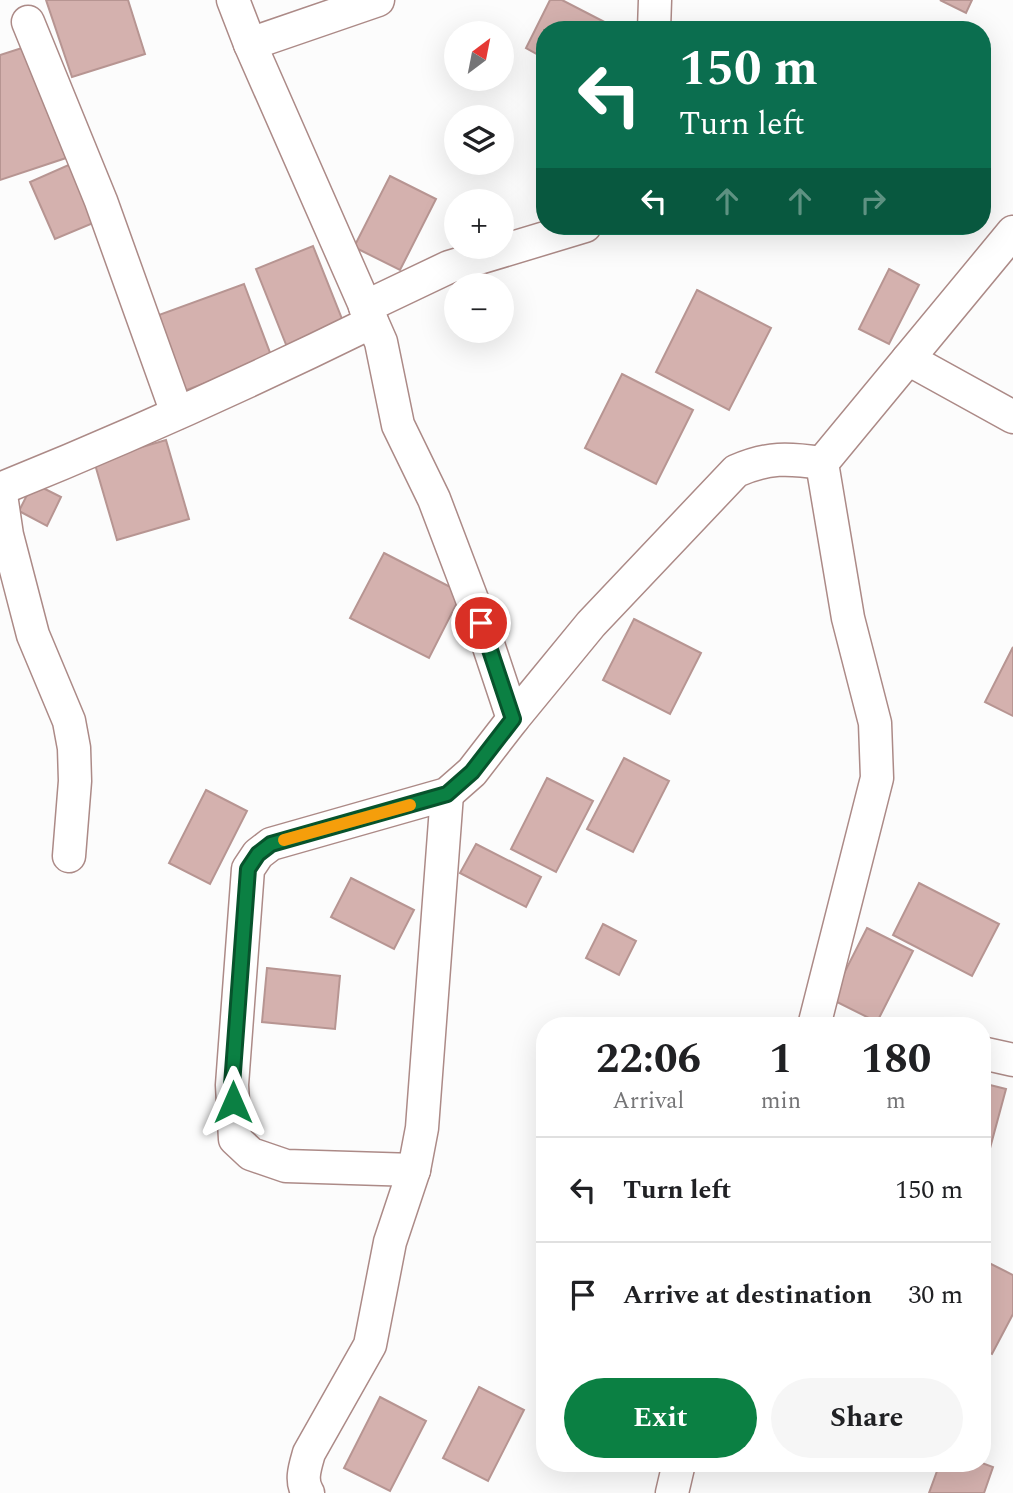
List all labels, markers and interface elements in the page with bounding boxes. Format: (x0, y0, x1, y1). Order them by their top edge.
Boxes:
north arrow (444, 21, 514, 91)
map controls (444, 21, 514, 343)
text: 150 m (679, 32, 818, 107)
icon: left (564, 49, 655, 140)
text: Turn left (679, 100, 805, 149)
button: layers (444, 105, 514, 175)
icon: left (635, 182, 673, 220)
icon: ahead (708, 182, 746, 220)
icon: ahead (781, 182, 819, 220)
icon: right (854, 182, 892, 220)
button: + (444, 189, 514, 259)
button: − (444, 273, 514, 343)
pin (451, 593, 511, 653)
icon: arrive (462, 604, 500, 642)
text: 22:06 (596, 1028, 701, 1091)
text: 1 (769, 1028, 793, 1091)
text: 180 (861, 1028, 931, 1091)
position arrow (196, 1065, 270, 1139)
text: Arrival (613, 1084, 684, 1119)
text: min (761, 1084, 801, 1119)
text: m (886, 1084, 906, 1119)
text: Turn left (623, 1170, 731, 1210)
text: 150 m (895, 1170, 963, 1210)
icon: left (564, 1171, 602, 1209)
text: Arrive at destination (623, 1275, 872, 1315)
text: 30 m (908, 1275, 963, 1315)
icon: arrive (564, 1276, 602, 1314)
button: Exit (564, 1378, 757, 1458)
button: Share (771, 1378, 963, 1458)

